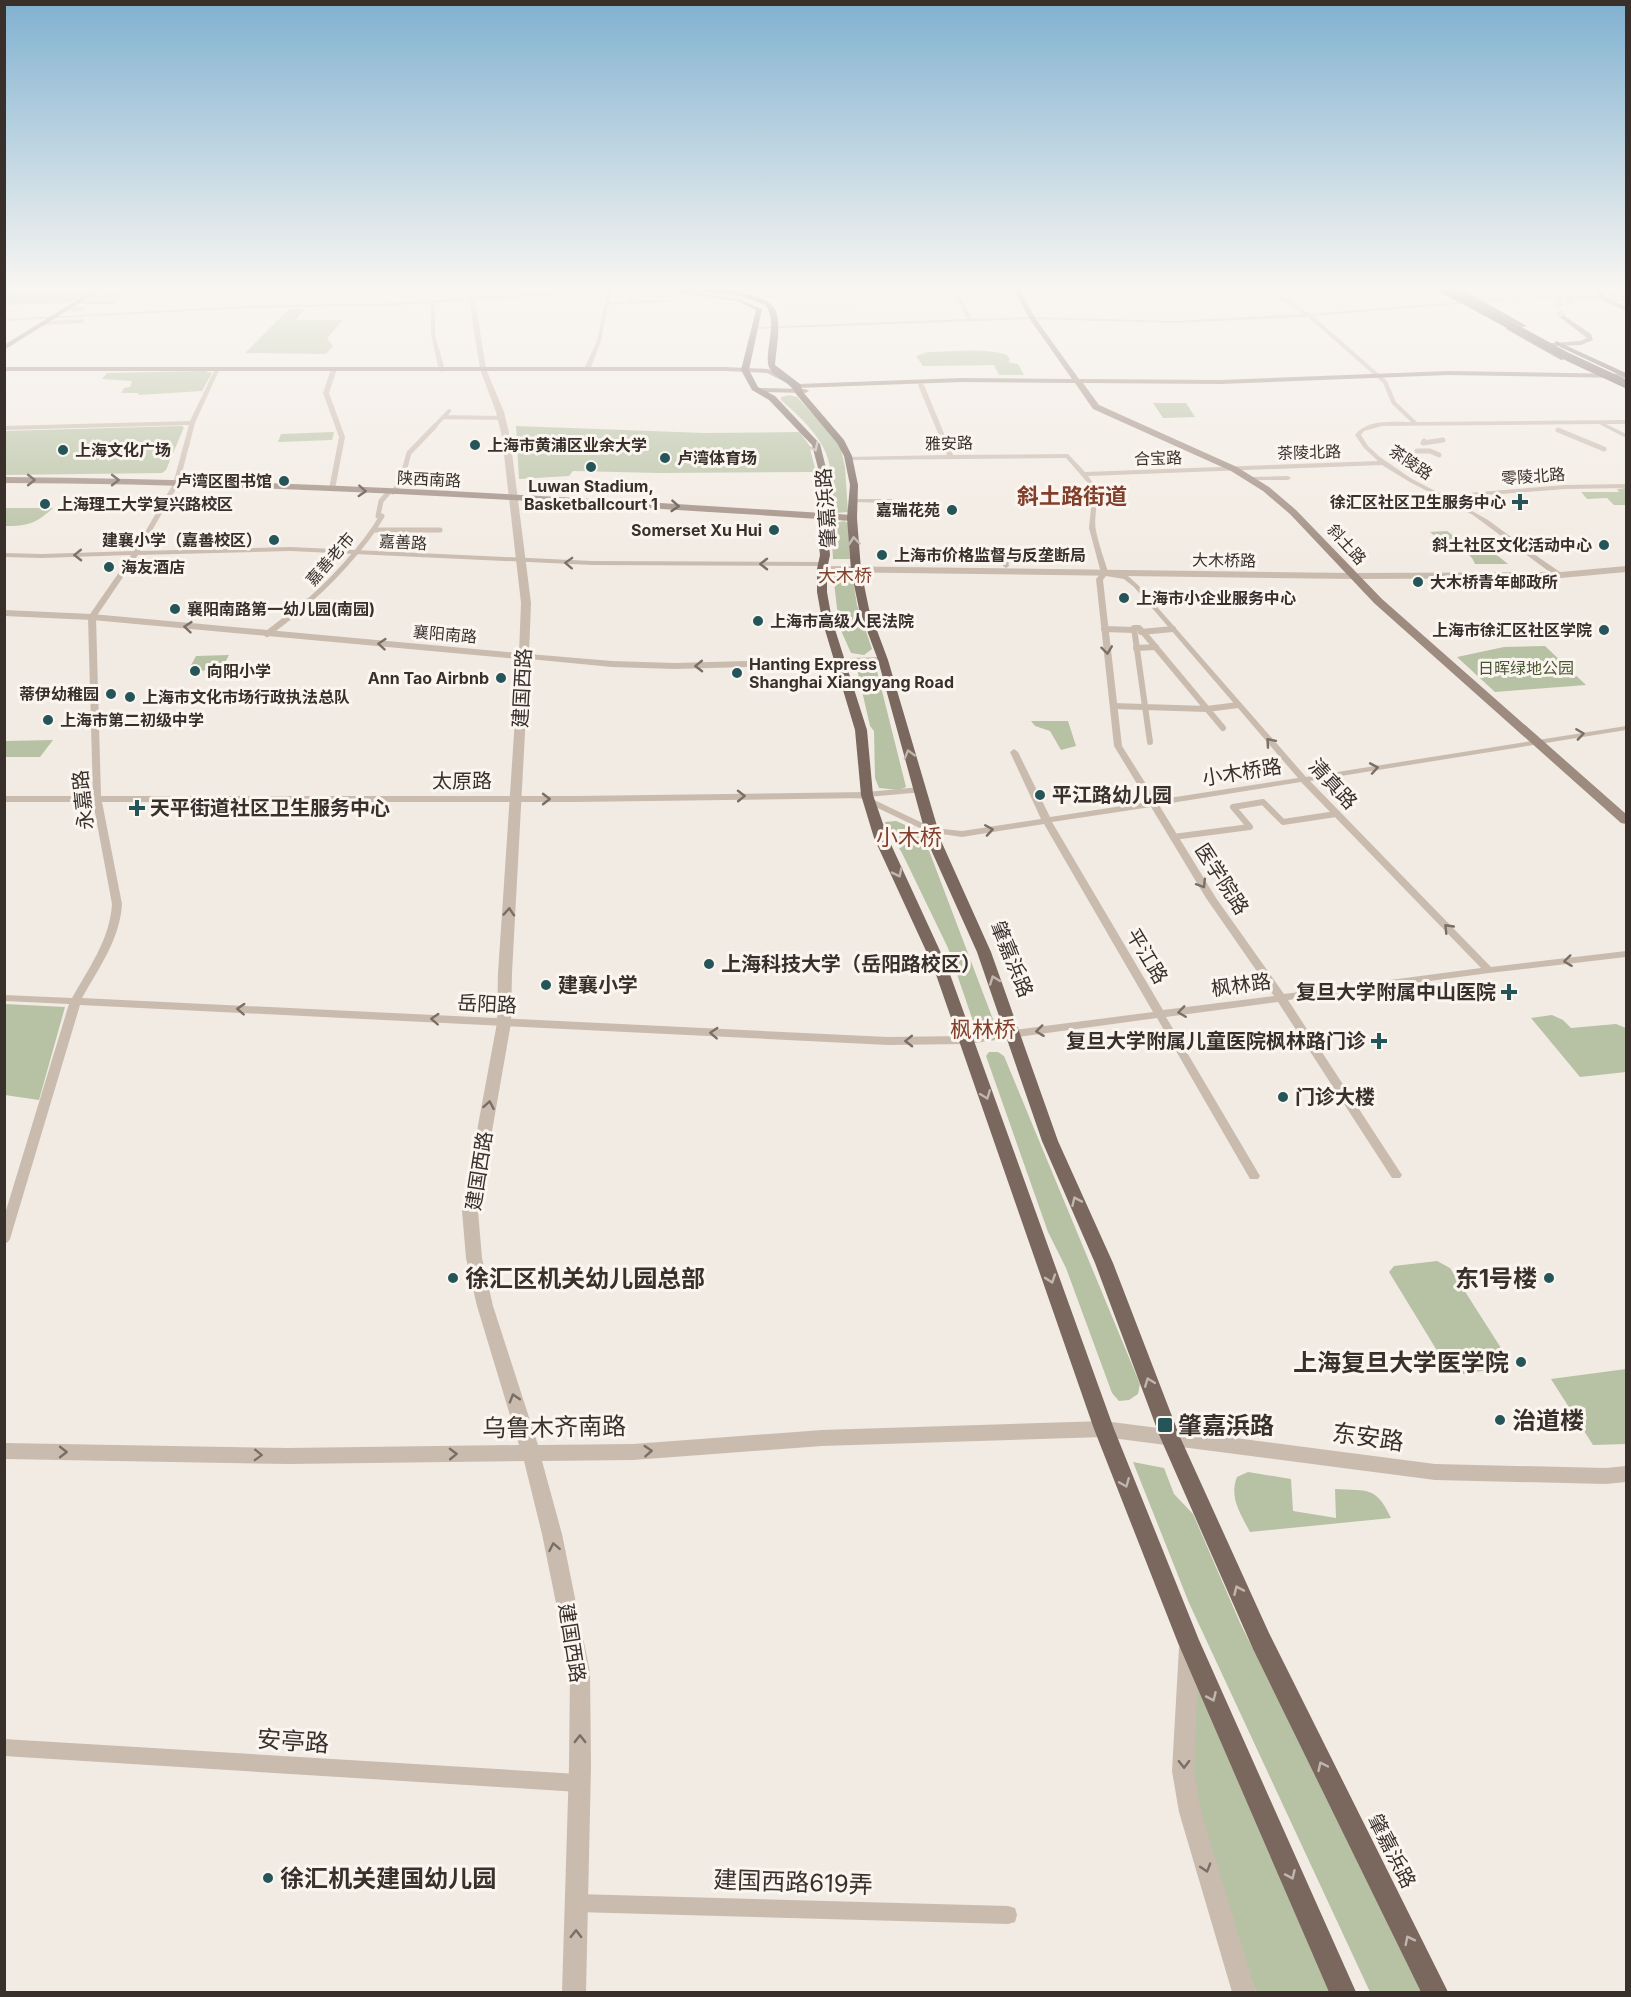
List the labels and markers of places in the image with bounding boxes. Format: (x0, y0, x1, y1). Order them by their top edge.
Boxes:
place label: 上海市黄浦区业余大学 (487, 435, 647, 455)
marker: 上海市黄浦区业余大学 (468, 438, 482, 452)
place label: 上海文化广场 (75, 440, 171, 460)
marker: 上海文化广场 (56, 443, 70, 457)
place label: 卢湾体育场 (677, 448, 757, 468)
marker: 卢湾体育场 (658, 451, 672, 465)
marker: Luwan Stadium, Basketballcourt 1 (584, 460, 598, 474)
place label: 卢湾区图书馆 (176, 471, 272, 491)
marker: 卢湾区图书馆 (277, 474, 291, 488)
place label: Luwan Stadium, Basketballcourt 1 (524, 476, 658, 514)
place label: 徐汇区社区卫生服务中心 (1330, 492, 1506, 512)
marker: 徐汇区社区卫生服务中心 (1511, 493, 1529, 511)
place label: 上海理工大学复兴路校区 (57, 494, 233, 514)
marker: 上海理工大学复兴路校区 (38, 497, 52, 511)
place label: 嘉瑞花苑 (876, 500, 940, 520)
marker: 嘉瑞花苑 (945, 503, 959, 517)
place label: Somerset Xu Hui (631, 520, 762, 540)
marker: Somerset Xu Hui (767, 523, 781, 537)
place label: 建襄小学（嘉善校区） (102, 530, 262, 550)
marker: 建襄小学（嘉善校区） (267, 533, 281, 547)
place label: 斜土社区文化活动中心 (1432, 535, 1592, 555)
marker: 斜土社区文化活动中心 (1597, 538, 1611, 552)
place label: 上海市价格监督与反垄断局 (894, 545, 1086, 565)
marker: 上海市价格监督与反垄断局 (875, 548, 889, 562)
place label: 海友酒店 (121, 557, 185, 577)
marker: 海友酒店 (102, 560, 116, 574)
place label: 大木桥青年邮政所 (1430, 572, 1558, 592)
marker: 大木桥青年邮政所 (1411, 575, 1425, 589)
place label: 上海市小企业服务中心 (1136, 588, 1296, 608)
marker: 上海市小企业服务中心 (1117, 591, 1131, 605)
place label: 襄阳南路第一幼儿园(南园) (187, 599, 375, 619)
marker: 襄阳南路第一幼儿园(南园) (168, 602, 182, 616)
place label: 上海市高级人民法院 (770, 611, 914, 631)
marker: 上海市高级人民法院 (751, 614, 765, 628)
place label: 上海市徐汇区社区学院 (1432, 620, 1592, 640)
marker: 上海市徐汇区社区学院 (1597, 623, 1611, 637)
place label: Hanting Express Shanghai Xiangyang Road (749, 654, 954, 692)
place label: 向阳小学 (207, 661, 271, 681)
marker: 向阳小学 (188, 664, 202, 678)
marker: Hanting Express Shanghai Xiangyang Road (730, 666, 744, 680)
place label: Ann Tao Airbnb (368, 668, 489, 688)
marker: Ann Tao Airbnb (494, 671, 508, 685)
place label: 蒂伊幼稚园 (19, 684, 99, 704)
marker: 蒂伊幼稚园 (104, 687, 118, 701)
place label: 上海市文化市场行政执法总队 (142, 687, 350, 707)
marker: 上海市文化市场行政执法总队 (123, 690, 137, 704)
place label: 上海市第二初级中学 (60, 710, 204, 730)
marker: 上海市第二初级中学 (41, 713, 55, 727)
place label: 平江路幼儿园 (1052, 783, 1172, 807)
marker: 平江路幼儿园 (1033, 788, 1047, 802)
place label: 天平街道社区卫生服务中心 (150, 796, 390, 820)
marker: 天平街道社区卫生服务中心 (128, 799, 146, 817)
place label: 上海科技大学（岳阳路校区） (721, 952, 981, 976)
marker: 上海科技大学（岳阳路校区） (702, 957, 716, 971)
place label: 建襄小学 (558, 973, 638, 997)
marker: 建襄小学 (539, 978, 553, 992)
place label: 复旦大学附属中山医院 (1296, 980, 1496, 1004)
marker: 复旦大学附属中山医院 (1500, 983, 1518, 1001)
place label: 复旦大学附属儿童医院枫林路门诊 (1066, 1029, 1366, 1053)
marker: 复旦大学附属儿童医院枫林路门诊 (1370, 1032, 1388, 1050)
place label: 门诊大楼 (1295, 1085, 1375, 1109)
marker: 门诊大楼 (1276, 1090, 1290, 1104)
place label: 徐汇区机关幼儿园总部 (465, 1264, 705, 1293)
place label: 东1号楼 (1455, 1264, 1537, 1293)
marker: 徐汇区机关幼儿园总部 (446, 1271, 460, 1285)
marker: 东1号楼 (1542, 1271, 1556, 1285)
place label: 上海复旦大学医学院 (1293, 1348, 1509, 1377)
marker: 上海复旦大学医学院 (1514, 1355, 1528, 1369)
place label: 治道楼 (1512, 1406, 1584, 1435)
place label: 肇嘉浜路 (1178, 1411, 1274, 1440)
marker: 治道楼 (1493, 1413, 1507, 1427)
marker: 肇嘉浜路 (1156, 1416, 1174, 1434)
place label: 徐汇机关建国幼儿园 (280, 1864, 496, 1893)
marker: 徐汇机关建国幼儿园 (261, 1871, 275, 1885)

